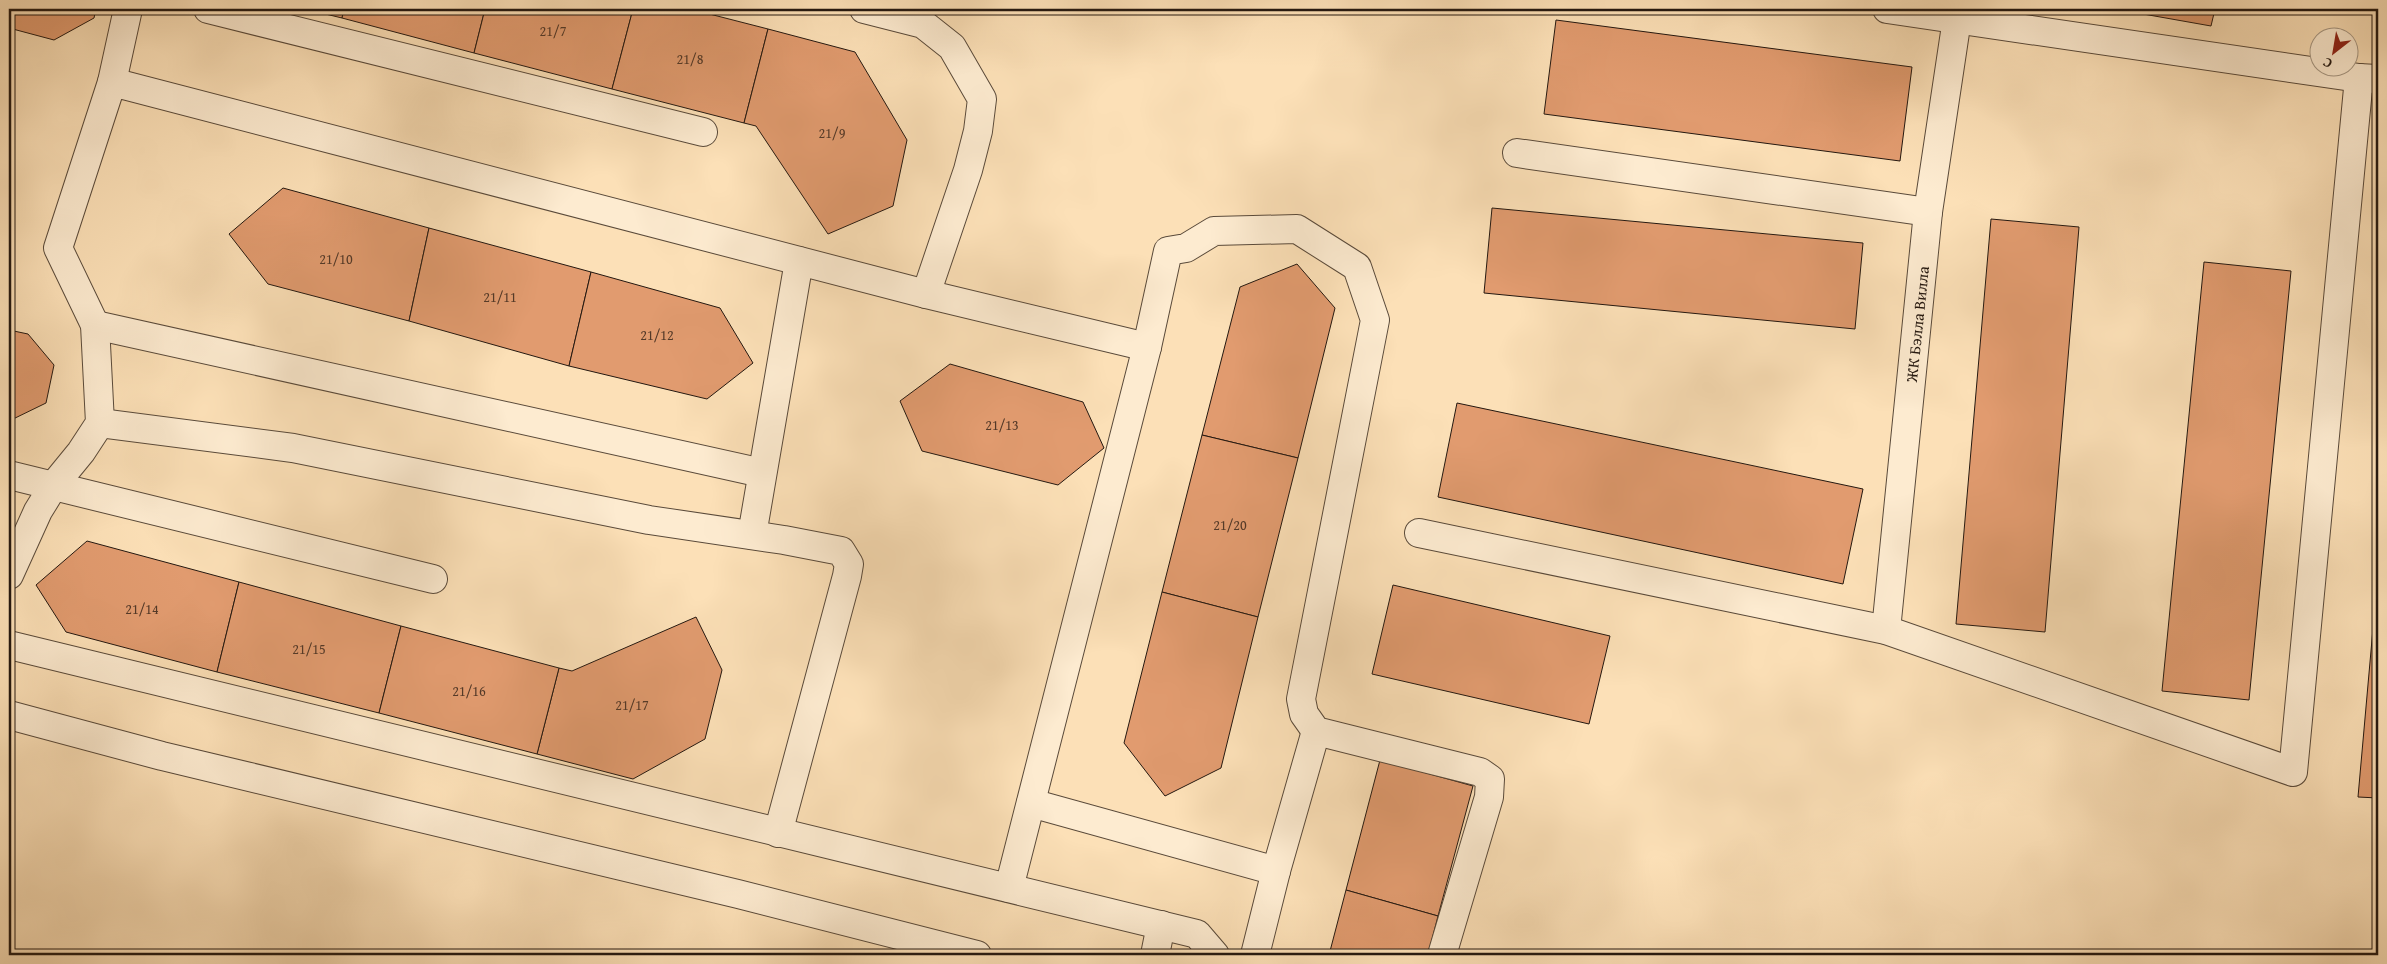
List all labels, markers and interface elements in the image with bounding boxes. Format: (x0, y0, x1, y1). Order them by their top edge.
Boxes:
house number: 21/7 (540, 21, 567, 41)
north arrow (2310, 28, 2360, 78)
house number: 21/8 (677, 49, 704, 69)
text: С (2319, 52, 2336, 74)
house number: 21/9 (819, 123, 846, 143)
house number: 21/10 (319, 249, 353, 269)
street label: ЖК Бэлла Вилла (1899, 264, 1935, 384)
house number: 21/11 (483, 287, 517, 307)
house number: 21/12 (640, 325, 674, 345)
house number: 21/13 (985, 415, 1019, 435)
house number: 21/20 (1213, 515, 1247, 535)
house number: 21/14 (125, 599, 159, 619)
house number: 21/15 (292, 639, 326, 659)
house number: 21/16 (452, 681, 486, 701)
house number: 21/17 (615, 695, 649, 715)

